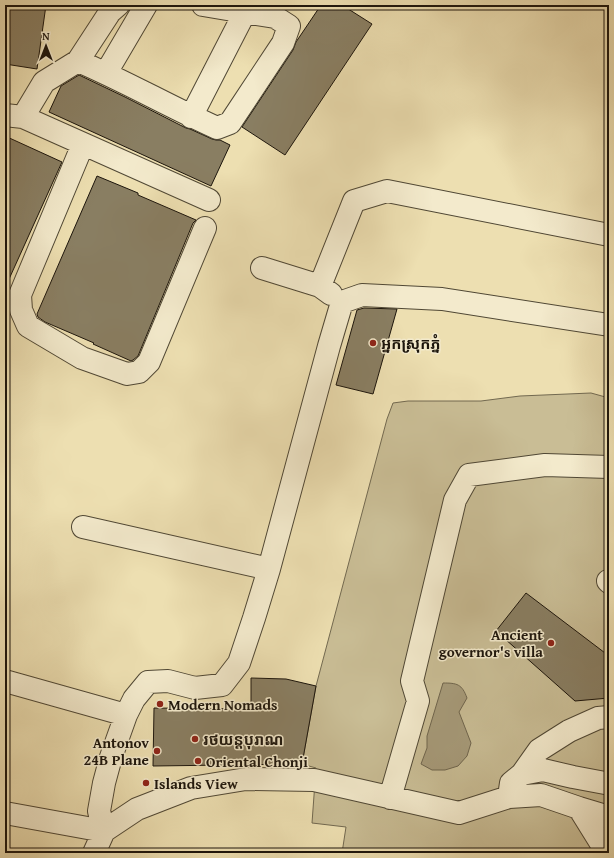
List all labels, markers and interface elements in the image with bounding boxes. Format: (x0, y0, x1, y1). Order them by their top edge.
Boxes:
north arrow (26, 26, 66, 66)
text: N (42, 28, 50, 44)
place label: អ្នកស្រុកភ្នំ (381, 333, 440, 354)
marker: អ្នកស្រុកភ្នំ (368, 338, 378, 348)
place label: Ancient governor's villa (439, 624, 543, 662)
marker: Ancient governor's villa (546, 638, 556, 648)
place label: Modern Nomads (168, 694, 278, 715)
marker: Modern Nomads (155, 699, 165, 709)
place label: រថយន្តបុរាណ (203, 729, 284, 750)
place label: Antonov 24B Plane (84, 732, 149, 770)
marker: រថយន្តបុរាណ (190, 734, 200, 744)
marker: Antonov 24B Plane (152, 746, 162, 756)
place label: Oriental Chonji (206, 751, 308, 772)
marker: Oriental Chonji (193, 756, 203, 766)
place label: Islands View (154, 773, 238, 794)
marker: Islands View (141, 778, 151, 788)

